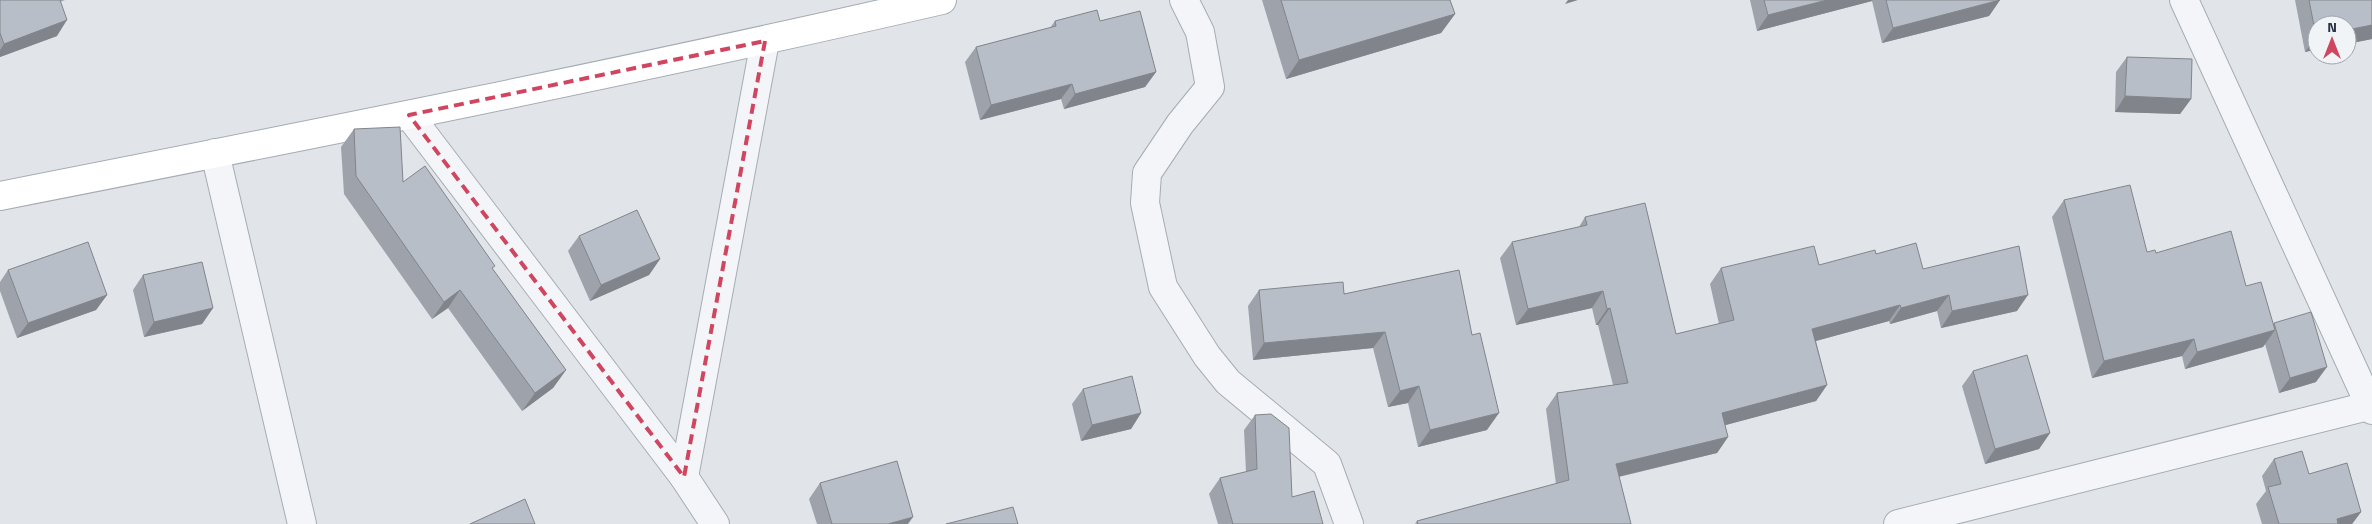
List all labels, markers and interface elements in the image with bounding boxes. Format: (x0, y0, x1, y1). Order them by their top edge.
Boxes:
north arrow (2307, 15, 2357, 65)
text: N (2327, 16, 2337, 37)

